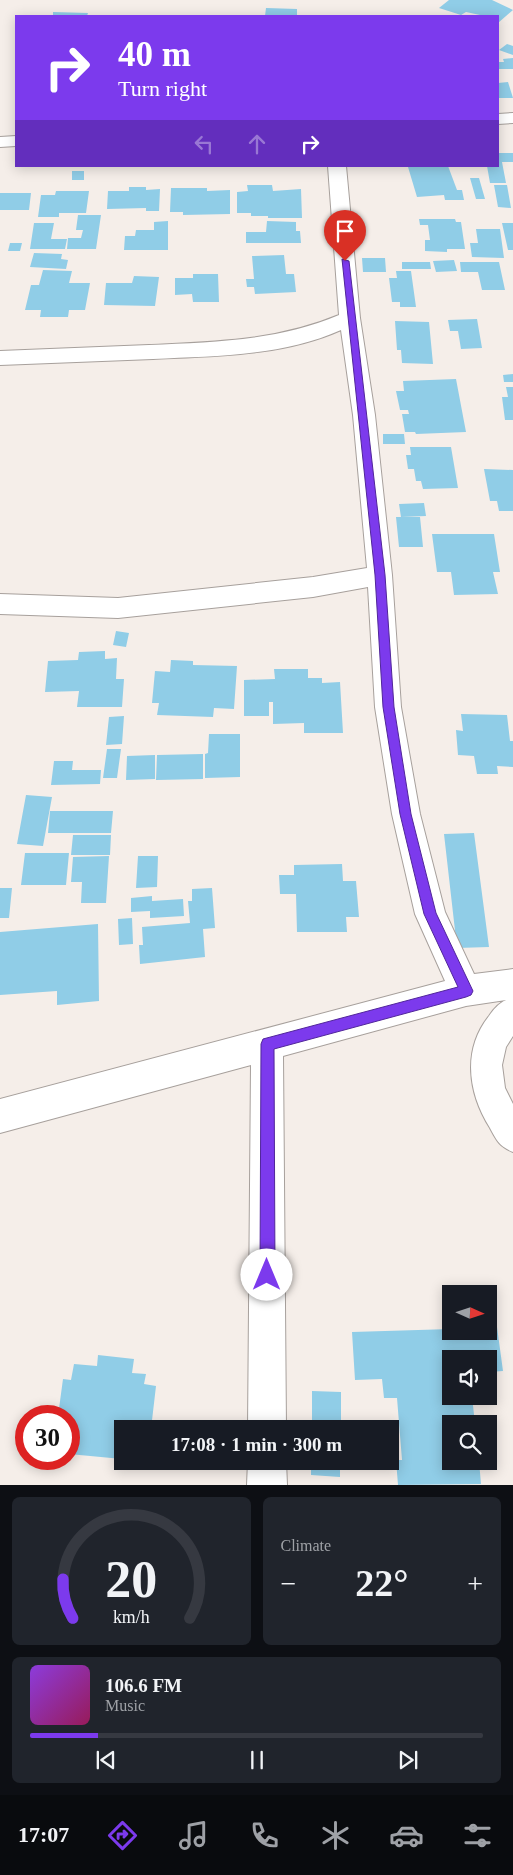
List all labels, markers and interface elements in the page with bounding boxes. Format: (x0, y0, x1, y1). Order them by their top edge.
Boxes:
icon: right (35, 35, 100, 100)
text: 40 m (118, 35, 191, 74)
text: Turn right (118, 76, 207, 101)
icon: left (190, 130, 218, 158)
icon: ahead (243, 130, 271, 158)
icon: right (296, 130, 324, 158)
pin (324, 210, 366, 261)
icon: arrive (331, 217, 359, 245)
position arrow (240, 1248, 292, 1300)
north arrow (442, 1285, 498, 1340)
map controls (442, 1285, 497, 1470)
button: sound (442, 1350, 497, 1405)
speed limit sign: 30 (15, 1405, 80, 1470)
button: search (442, 1415, 497, 1470)
text: 17:08 · 1 min · 300 m (171, 1434, 342, 1455)
text: Climate (281, 1537, 331, 1554)
text: 20 (105, 1551, 157, 1608)
text: 22° (355, 1562, 408, 1604)
text: − (281, 1568, 296, 1599)
text: + (467, 1568, 483, 1599)
text: km/h (113, 1607, 150, 1627)
text: 106.6 FM (105, 1675, 182, 1696)
text: Music (105, 1697, 145, 1714)
icon: previous (92, 1746, 120, 1774)
icon: pause (243, 1746, 271, 1774)
icon: next (394, 1746, 422, 1774)
icon: directions (105, 1818, 140, 1853)
icon: music (176, 1818, 211, 1853)
icon: phone (247, 1818, 282, 1853)
icon: climate (318, 1818, 353, 1853)
icon: car (389, 1818, 424, 1853)
icon: filters (460, 1818, 495, 1853)
text: 17:07 (18, 1822, 69, 1847)

